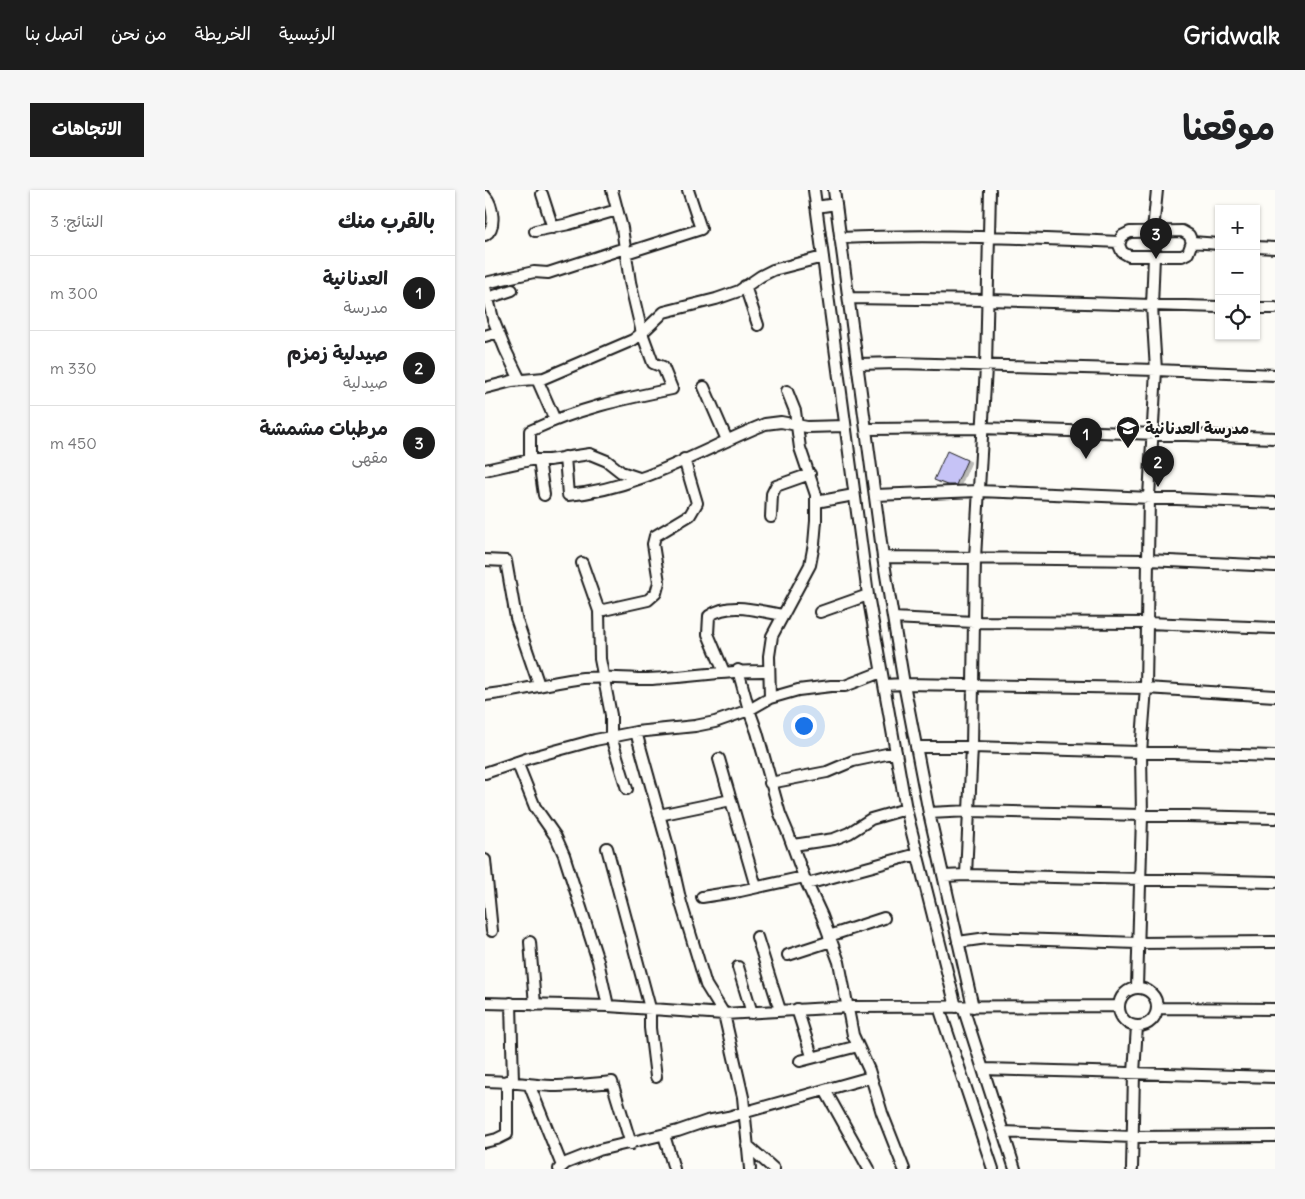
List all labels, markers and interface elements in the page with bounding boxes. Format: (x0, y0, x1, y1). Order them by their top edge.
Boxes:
text: Gridwalk (1183, 20, 1280, 50)
text: اتصل بنا (25, 22, 83, 45)
text: من نحن (111, 22, 167, 45)
text: الخريطة (195, 22, 251, 45)
text: الرئيسية (279, 22, 336, 45)
button: الاتجاهات (30, 103, 144, 157)
text: موقعنا (1182, 105, 1275, 149)
map controls (1215, 205, 1260, 340)
button: + (1215, 205, 1260, 250)
text: بالقرب منك (338, 207, 435, 234)
text: النتائج: 3 (50, 211, 103, 231)
pin: 3 (1140, 218, 1172, 259)
button: − (1215, 250, 1260, 295)
text: العدنانية (323, 266, 388, 290)
text: 300 m (50, 283, 98, 303)
text: 1 (416, 283, 422, 303)
button: locate (1215, 295, 1260, 340)
text: مدرسة (343, 297, 388, 317)
text: صيدلية زمزم (287, 341, 388, 365)
text: 330 m (50, 358, 97, 378)
text: 2 (415, 358, 423, 378)
text: صيدلية (343, 372, 388, 392)
school or university icon: مدرسة العدنانية (1115, 415, 1141, 449)
text: مرطبات مشمشة (259, 416, 388, 440)
pin: 1 (1070, 418, 1102, 459)
place label: مدرسة العدنانية (1145, 418, 1249, 438)
text: 450 m (50, 433, 97, 453)
text: 3 (414, 433, 424, 453)
pin: 2 (1142, 446, 1174, 487)
text: مقهى (351, 447, 388, 467)
your location (791, 713, 817, 739)

